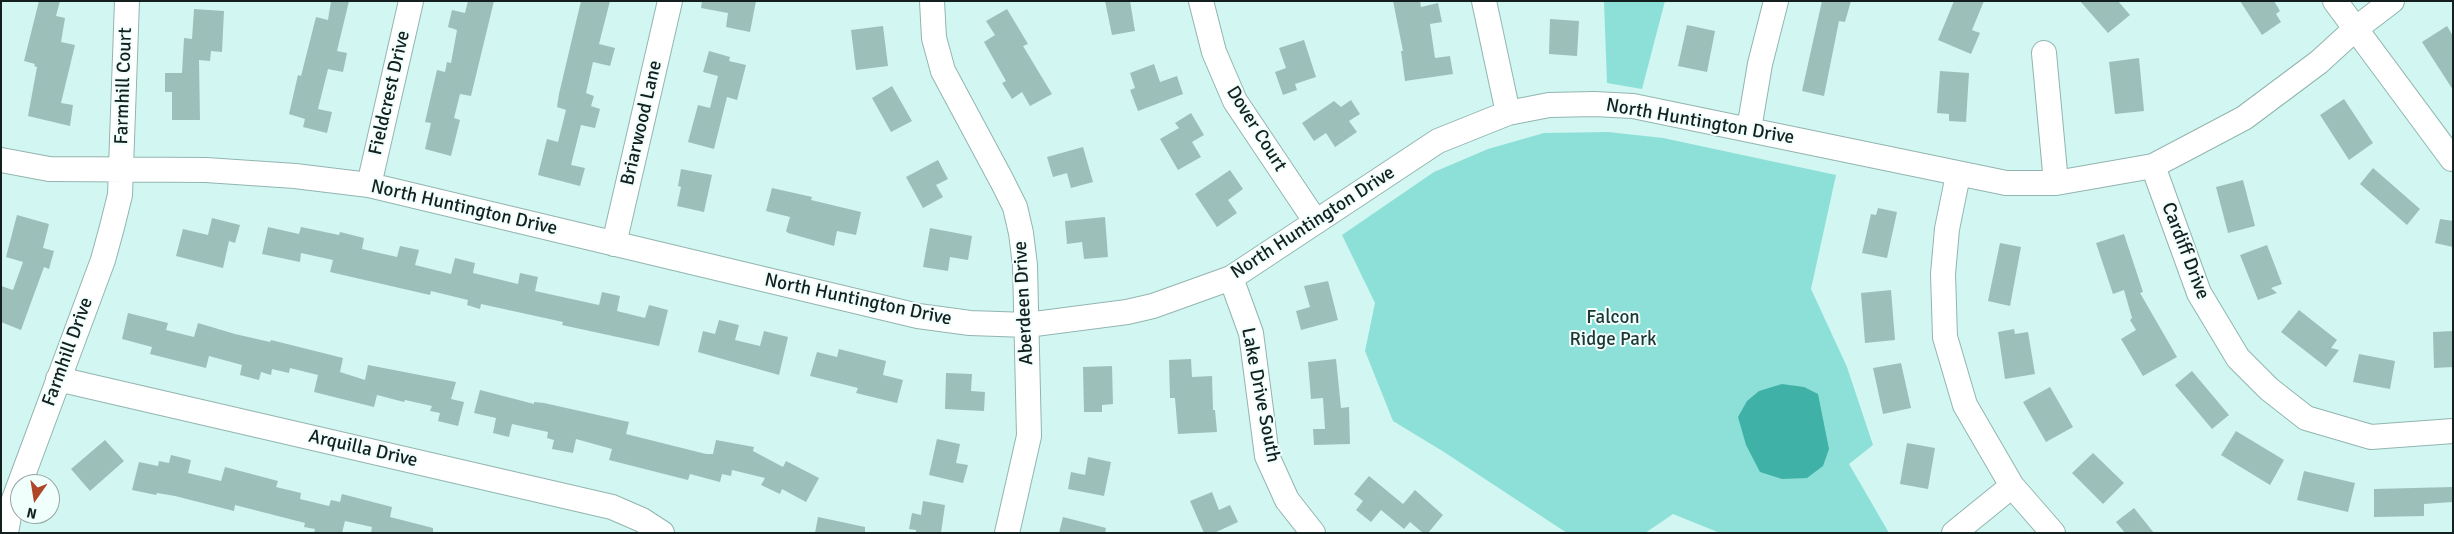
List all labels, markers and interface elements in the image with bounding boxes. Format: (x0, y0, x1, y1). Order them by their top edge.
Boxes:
street label: Farmhill Court (111, 27, 137, 145)
street label: Fieldcrest Drive (365, 29, 415, 157)
street label: Briarwood Lane (617, 58, 667, 188)
street label: Dover Court (1221, 82, 1291, 176)
street label: North Huntington Drive (1604, 94, 1796, 150)
street label: North Huntington Drive (1227, 162, 1399, 284)
street label: North Huntington Drive (369, 175, 559, 241)
street label: Cardiff Drive (2156, 199, 2214, 303)
street label: Aberdeen Drive (1009, 240, 1039, 366)
street label: North Huntington Drive (762, 269, 954, 331)
street label: Farmhill Drive (38, 294, 98, 410)
park label: Falcon Ridge Park (1570, 307, 1656, 351)
street label: Lake Drive South (1236, 326, 1284, 464)
street label: Arquilla Drive (306, 425, 420, 473)
north arrow (10, 474, 60, 524)
text: N (25, 504, 38, 523)

